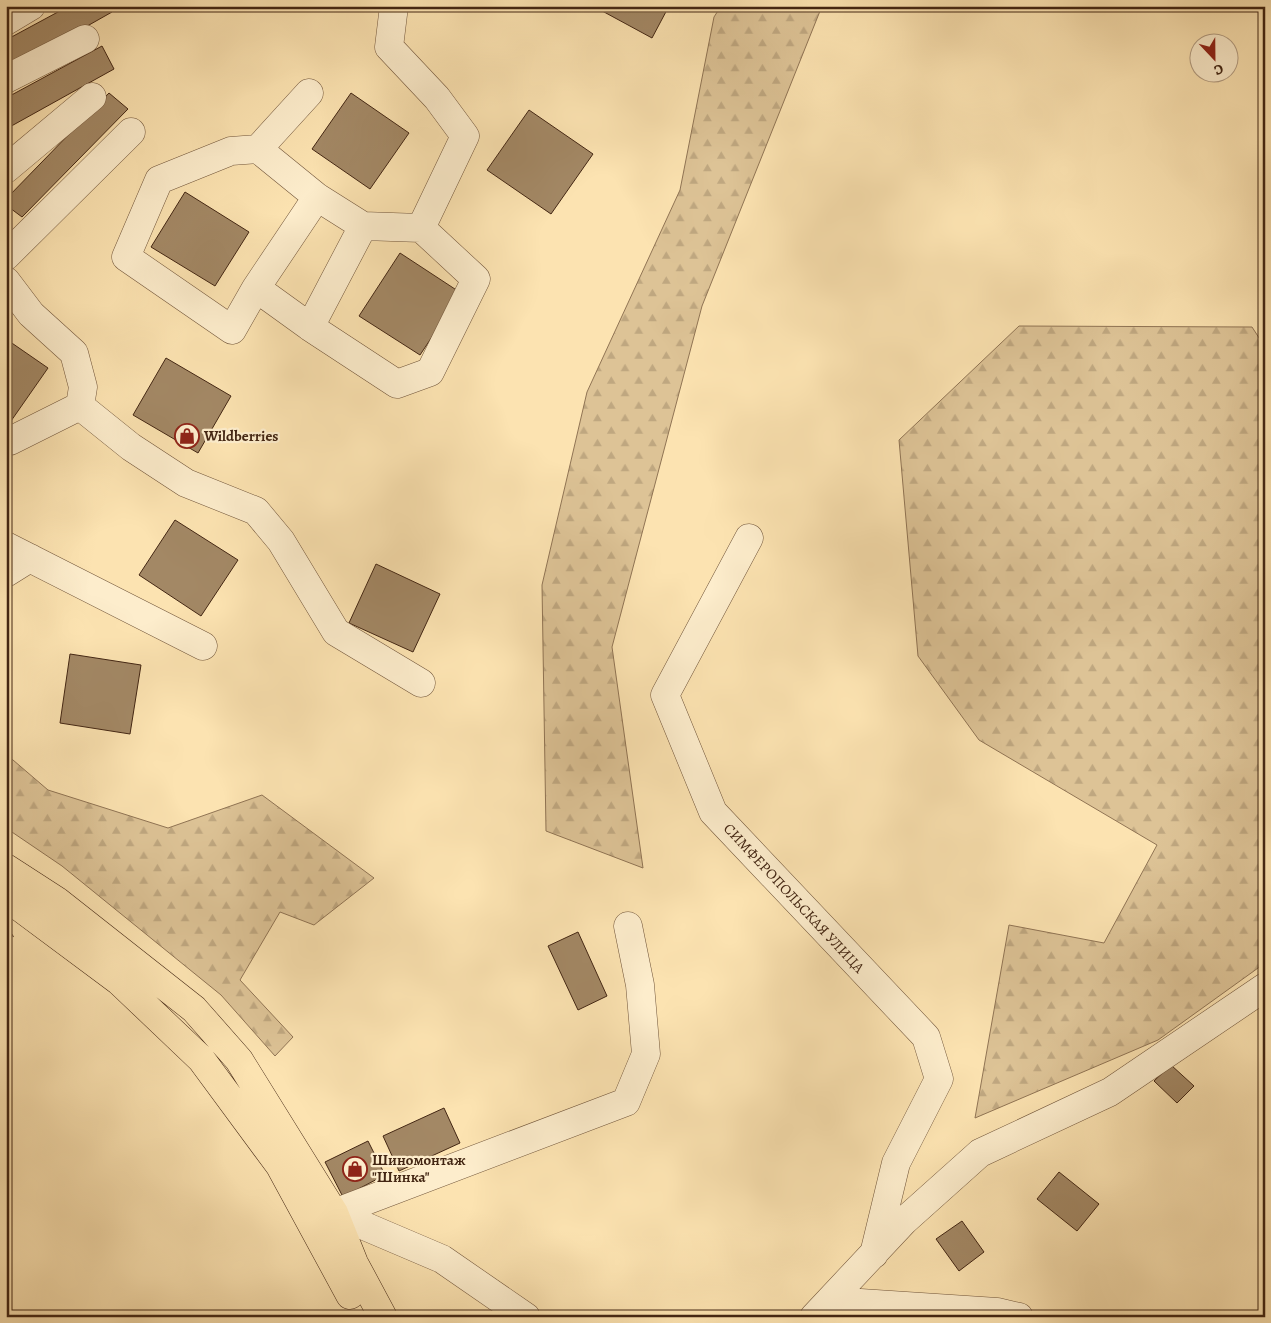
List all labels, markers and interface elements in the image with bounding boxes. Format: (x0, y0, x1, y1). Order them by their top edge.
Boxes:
north arrow (1188, 32, 1238, 82)
text: С (1211, 59, 1226, 80)
shop icon: Wildberries (174, 423, 200, 449)
place label: Wildberries (203, 426, 278, 446)
street label: СИМФЕРОПОЛЬСКАЯ УЛИЦА (719, 819, 869, 977)
place label: Шиномонтаж "Шинка" (372, 1150, 466, 1187)
shop icon: Шиномонтаж "Шинка" (342, 1156, 368, 1182)

